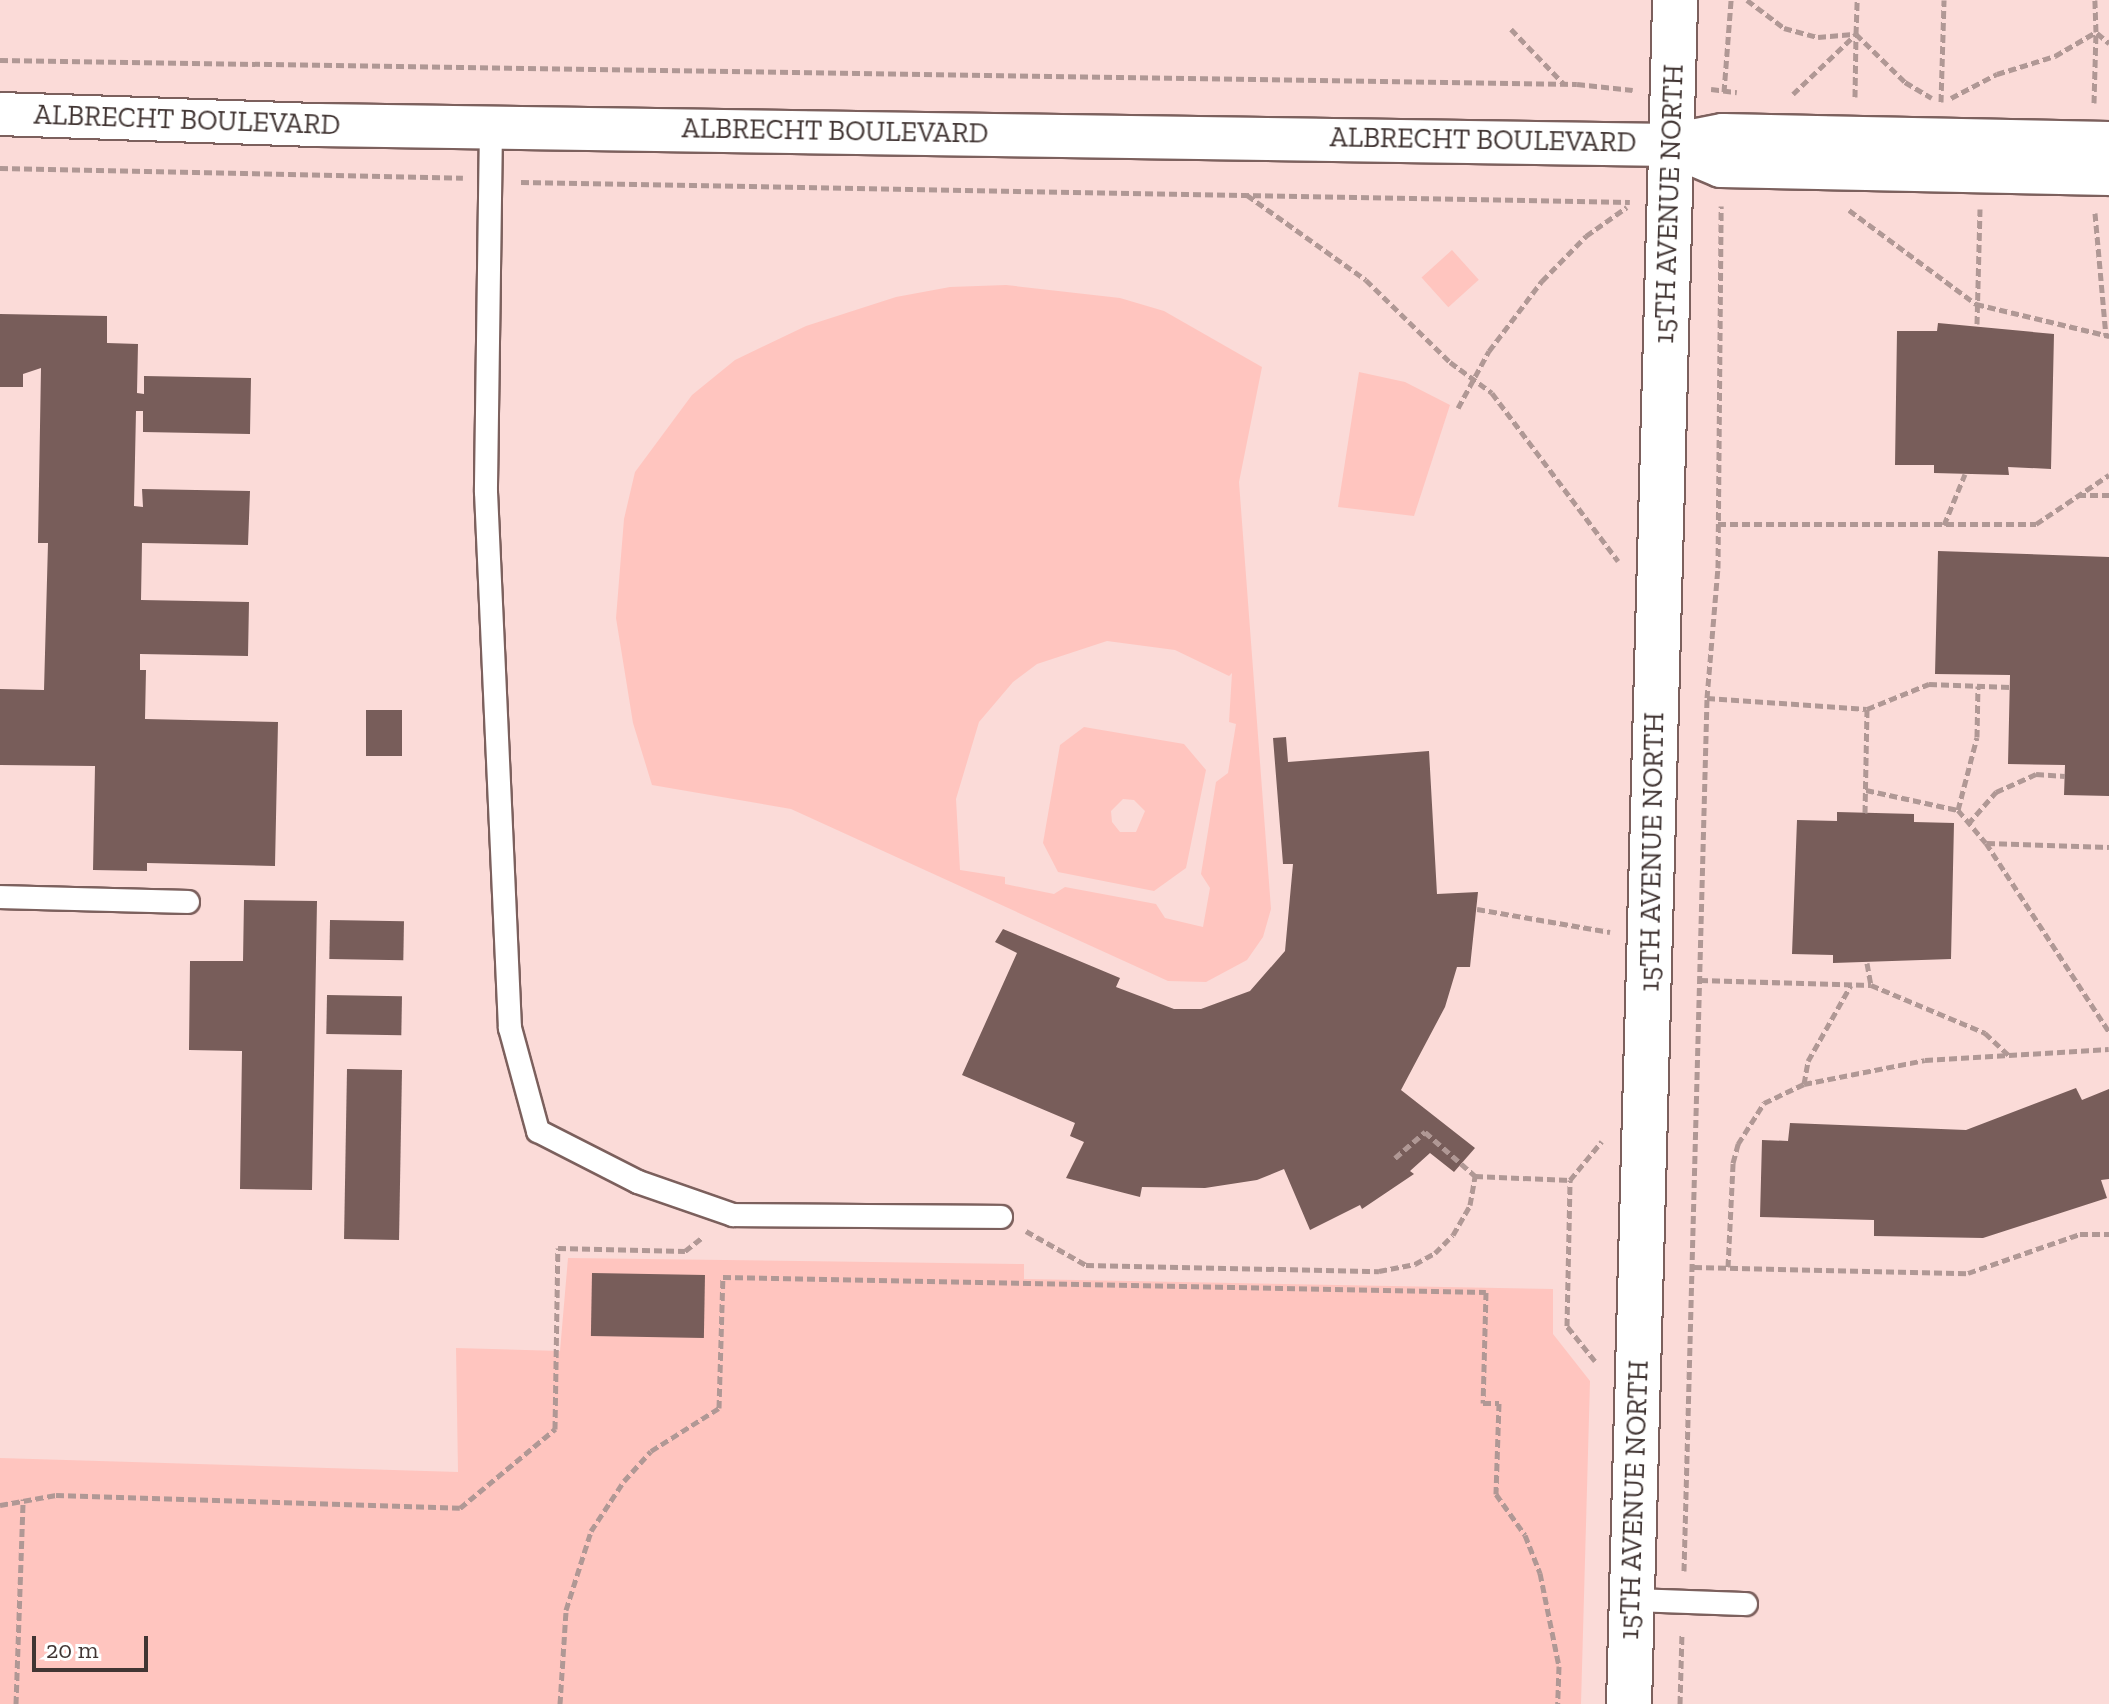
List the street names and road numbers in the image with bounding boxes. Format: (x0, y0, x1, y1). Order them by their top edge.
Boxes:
street label: 15TH AVENUE NORTH (1647, 63, 1691, 345)
street label: ALBRECHT BOULEVARD (33, 98, 341, 142)
street label: ALBRECHT BOULEVARD (681, 112, 989, 150)
street label: ALBRECHT BOULEVARD (1329, 121, 1637, 159)
street label: 15TH AVENUE NORTH (1633, 712, 1671, 992)
street label: 15TH AVENUE NORTH (1612, 1359, 1656, 1641)

